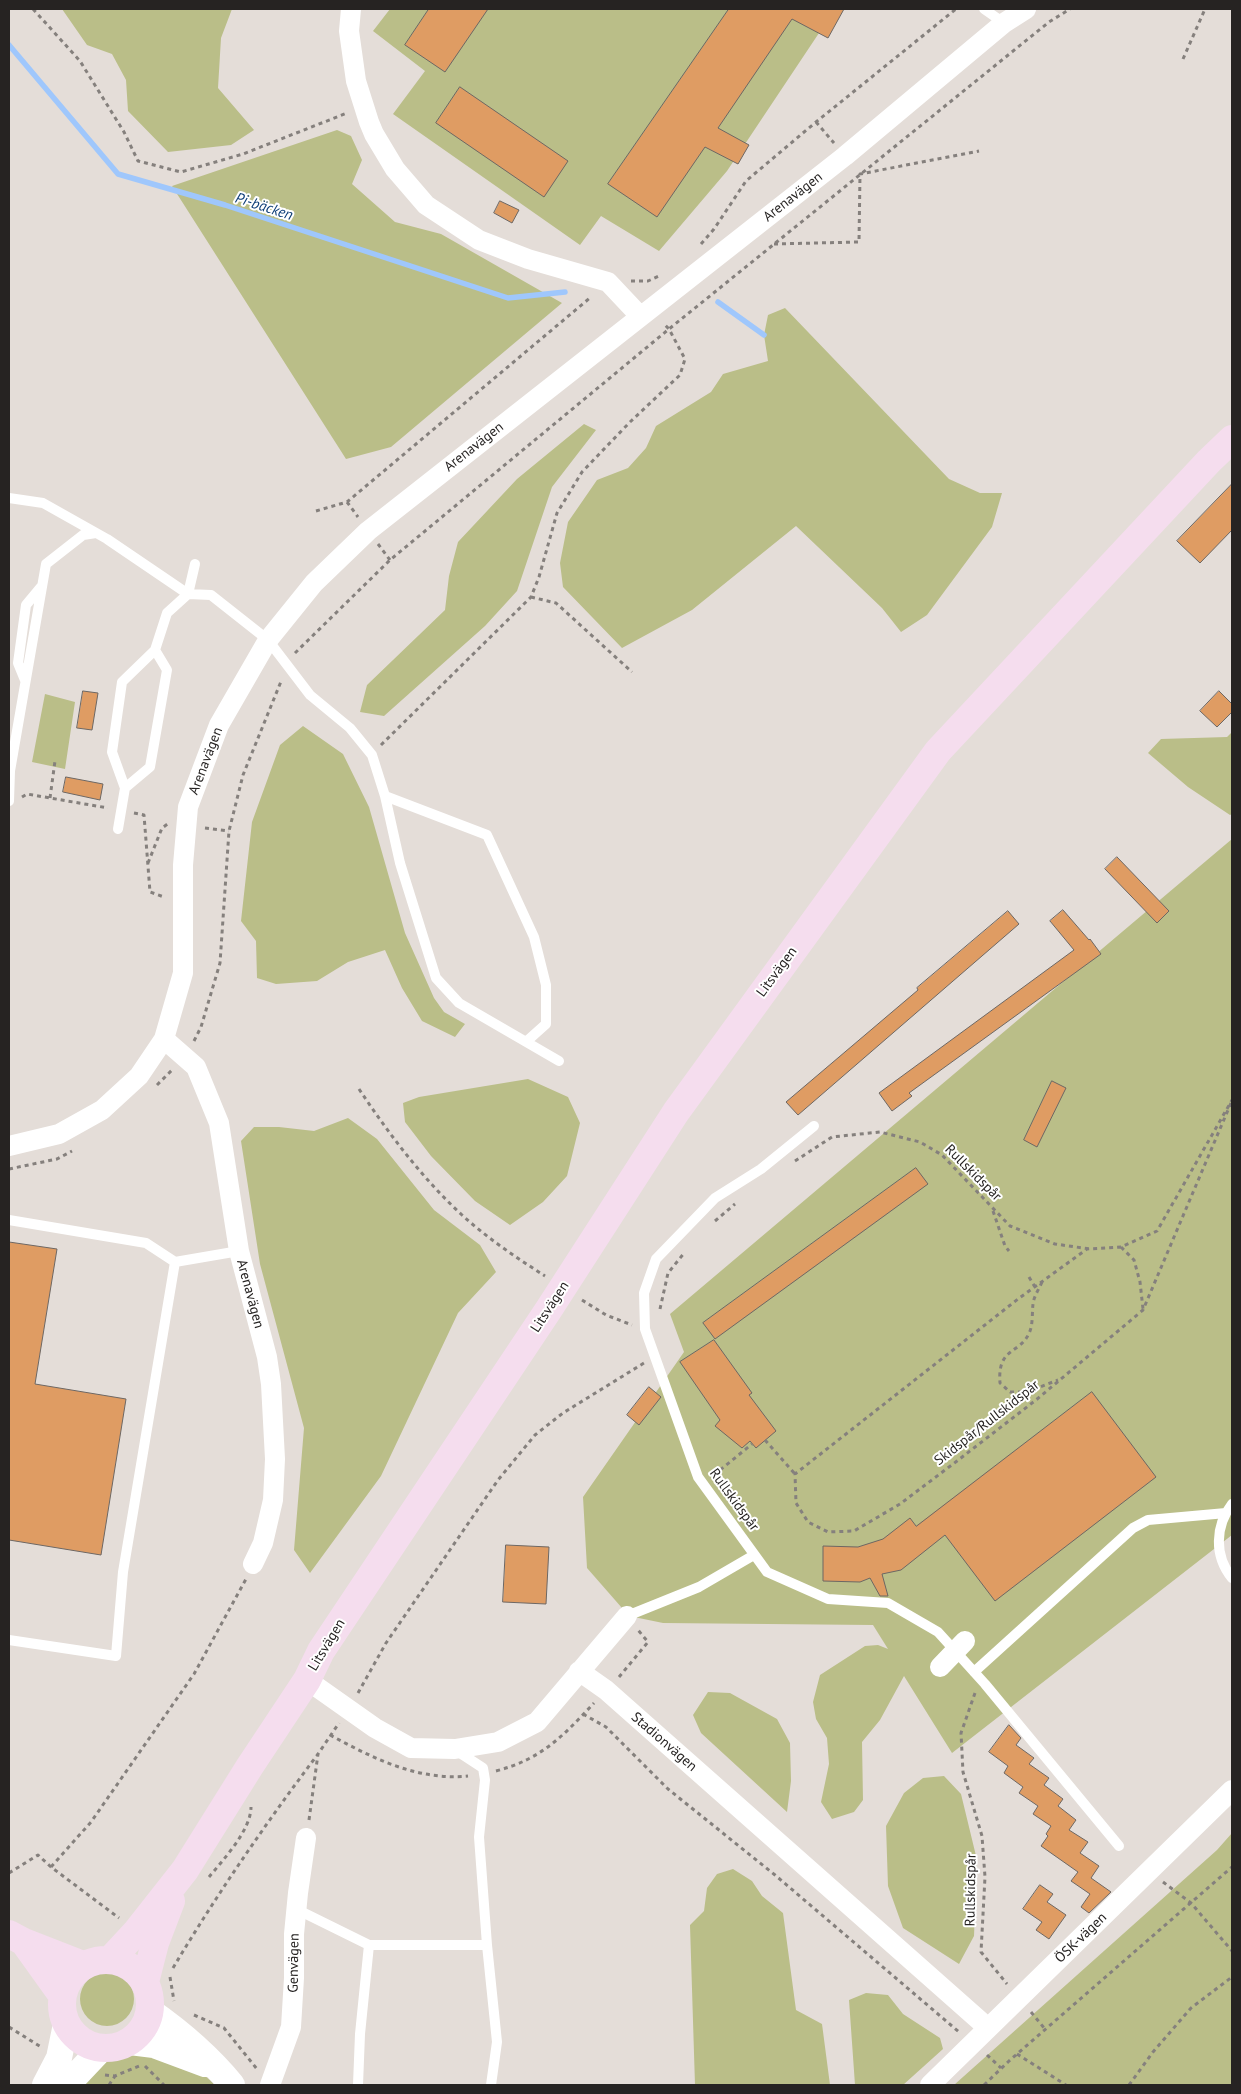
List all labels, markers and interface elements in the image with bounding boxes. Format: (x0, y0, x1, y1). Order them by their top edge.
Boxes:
street label: Arenavägen (760, 169, 826, 225)
water label: Pi-bäcken (233, 189, 295, 225)
street label: Arenavägen (441, 419, 507, 475)
street label: Arenavägen (185, 725, 227, 797)
street label: Litsvägen (753, 944, 801, 1000)
street label: Rullskidspår (941, 1141, 1005, 1205)
street label: Arenavägen (233, 1258, 267, 1330)
street label: Litsvägen (527, 1278, 573, 1336)
street label: Skidspår/Rullskidspår (931, 1377, 1043, 1469)
street label: Rullskidspår (706, 1466, 762, 1534)
street label: Litsvägen (305, 1616, 349, 1674)
street label: Stadionvägen (628, 1709, 700, 1775)
street label: Rullskidspår (962, 1853, 980, 1927)
street label: ÖSK-vägen (1052, 1909, 1110, 1967)
street label: Genvägen (285, 1933, 303, 1993)

